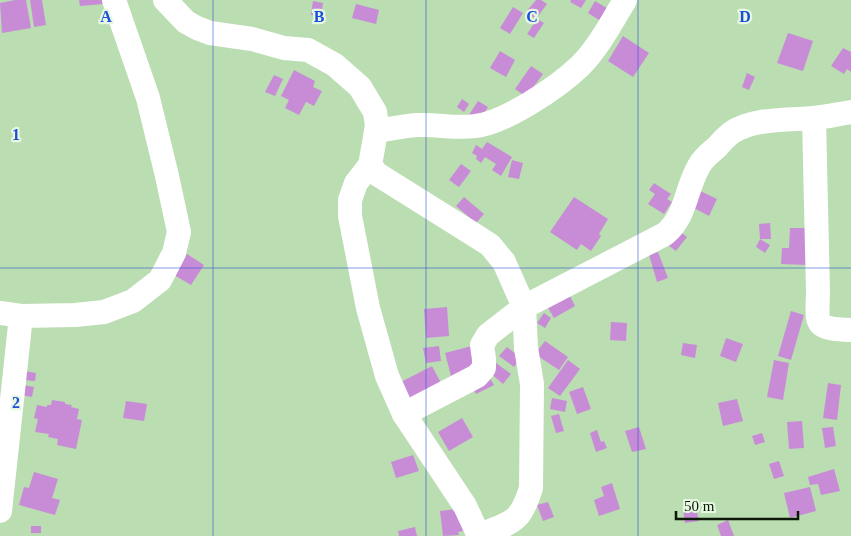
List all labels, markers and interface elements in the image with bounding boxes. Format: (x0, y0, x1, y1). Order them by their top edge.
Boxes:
text: A (100, 8, 112, 25)
text: B (314, 8, 325, 25)
text: C (526, 8, 538, 25)
text: D (739, 8, 751, 25)
text: 1 (12, 126, 20, 143)
text: 2 (12, 394, 20, 411)
scale bar (676, 488, 798, 520)
text: 50 m (684, 498, 715, 514)

